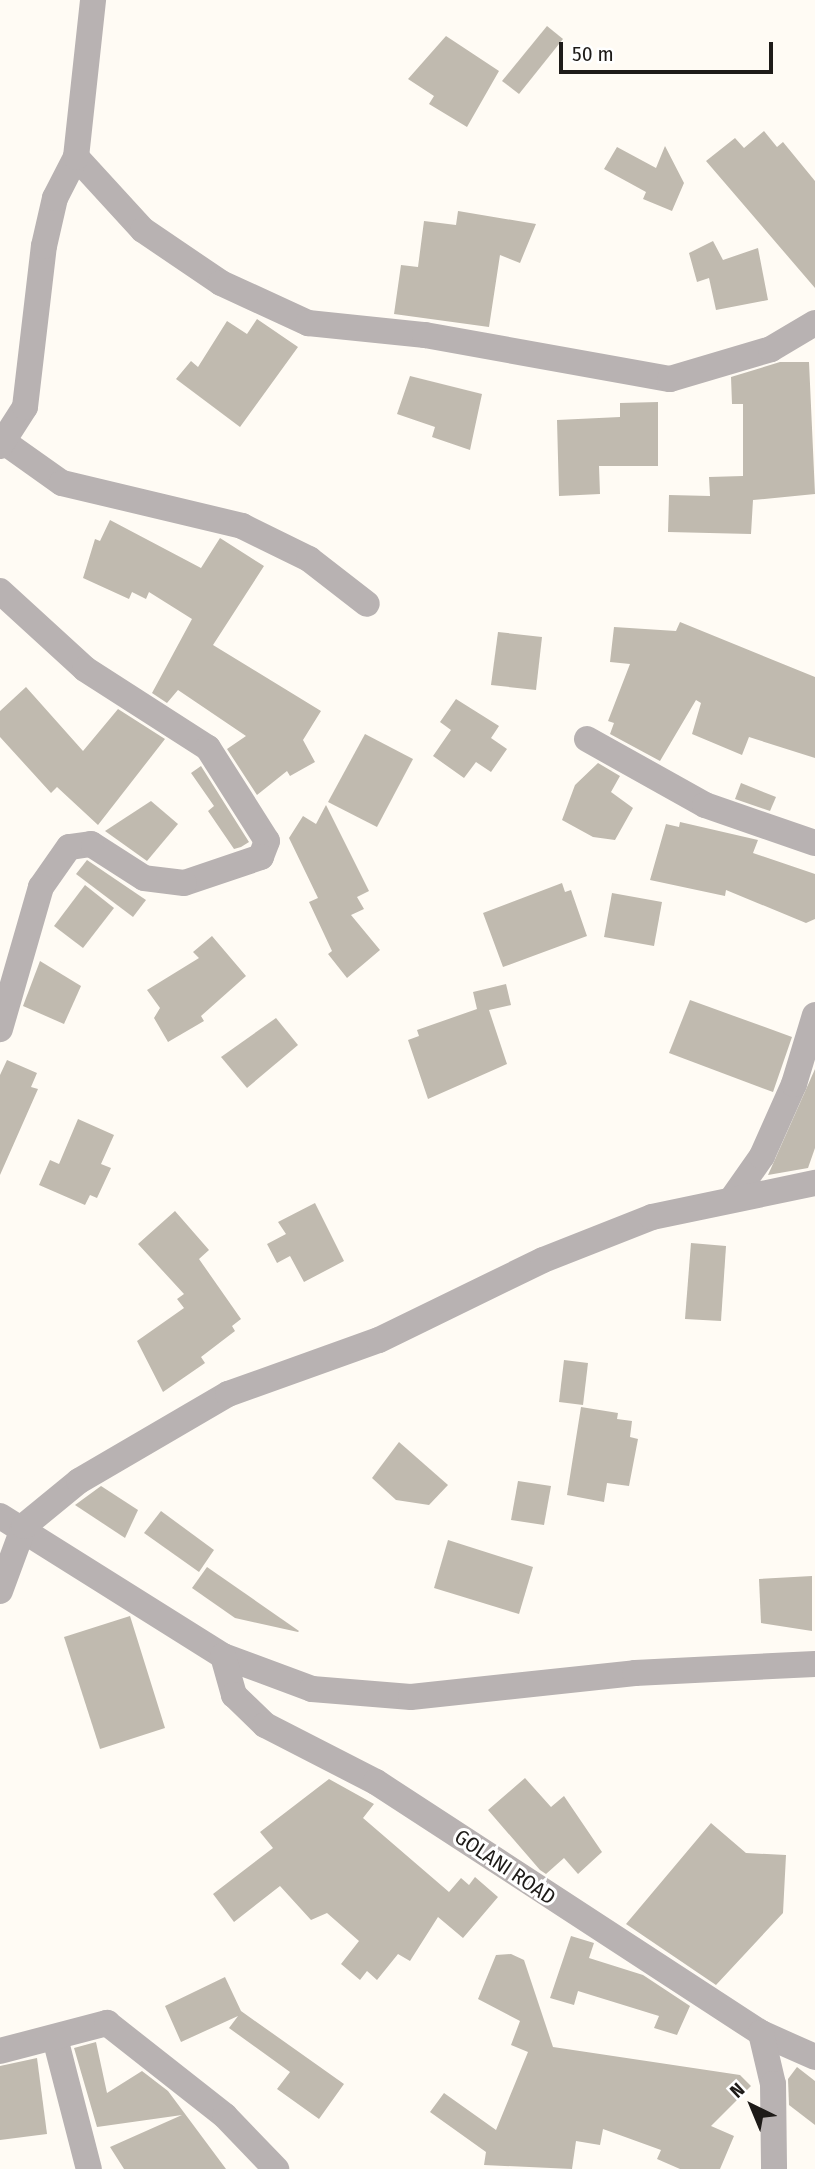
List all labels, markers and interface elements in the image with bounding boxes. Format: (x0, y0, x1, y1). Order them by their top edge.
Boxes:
scale bar (563, 28, 776, 72)
text: 50 m (572, 41, 614, 67)
street label: GOLANI ROAD (450, 1824, 560, 1910)
north arrow (717, 2071, 787, 2141)
text: N (725, 2078, 749, 2103)

